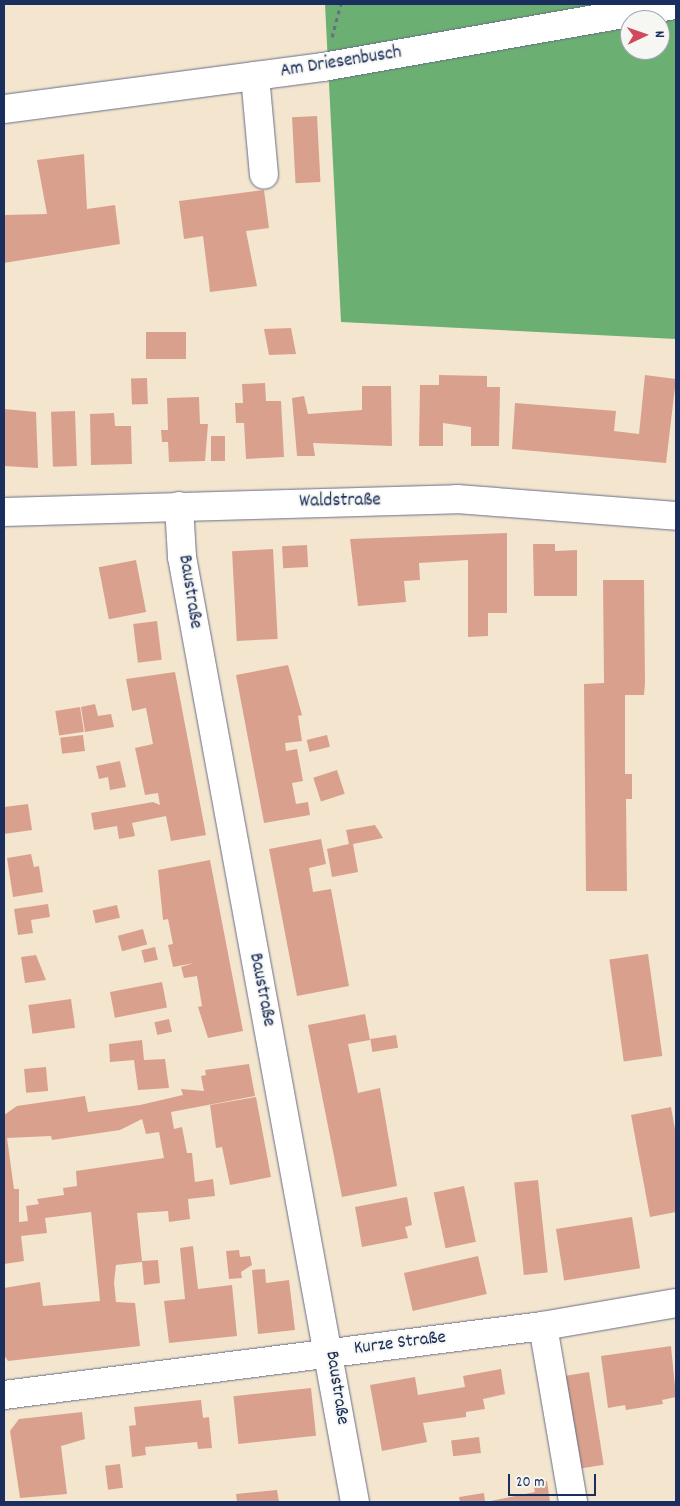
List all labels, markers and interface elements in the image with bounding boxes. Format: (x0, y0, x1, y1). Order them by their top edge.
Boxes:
north arrow (620, 10, 670, 60)
text: N (649, 30, 669, 38)
street label: Am Driesenbusch (279, 42, 403, 84)
street label: Waldstraße (299, 490, 381, 514)
street label: Baustraße (172, 553, 206, 631)
street label: Baustraße (243, 951, 279, 1029)
street label: Kurze Straße (353, 1327, 447, 1361)
street label: Baustraße (319, 1349, 353, 1427)
scale bar (510, 1464, 598, 1496)
text: 20 m (516, 1472, 544, 1494)

